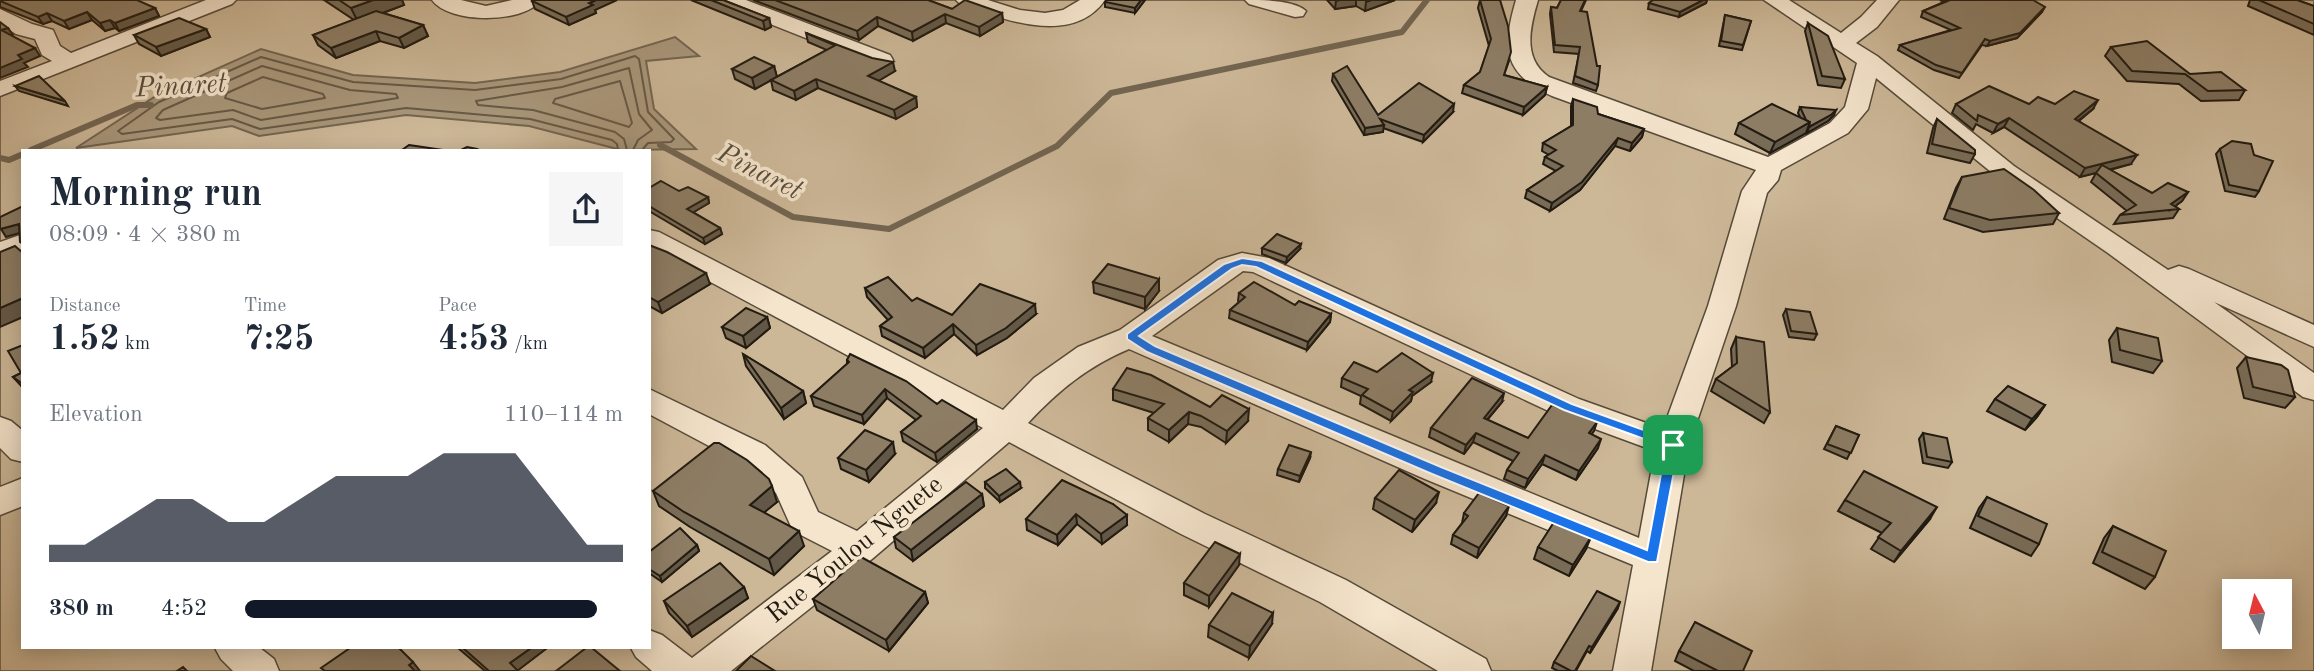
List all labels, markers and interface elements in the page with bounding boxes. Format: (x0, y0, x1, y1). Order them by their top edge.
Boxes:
water label: Pinaret (134, 71, 228, 103)
water label: Pinaret (711, 139, 807, 207)
button: share (549, 172, 623, 246)
text: Morning run (49, 176, 262, 214)
text: 08:09 · 4 × 380 m (49, 223, 241, 246)
text: Distance (49, 297, 121, 316)
text: Time (244, 297, 286, 316)
text: Pace (438, 297, 477, 316)
text: 1.52 (49, 322, 120, 357)
text: 7:25 (244, 322, 314, 357)
text: 4:53 (438, 322, 509, 357)
text: km (120, 335, 150, 354)
text: /km (509, 335, 548, 354)
text: Elevation (49, 403, 143, 426)
text: 110–114 m (504, 403, 623, 426)
pin (1643, 415, 1703, 475)
icon: arrive (1654, 426, 1692, 464)
street label: Rue Youlou Nguete (762, 471, 948, 629)
north arrow (2222, 579, 2292, 649)
map controls (2222, 579, 2292, 649)
text: 380 m (49, 597, 114, 620)
text: 4:52 (161, 597, 207, 620)

